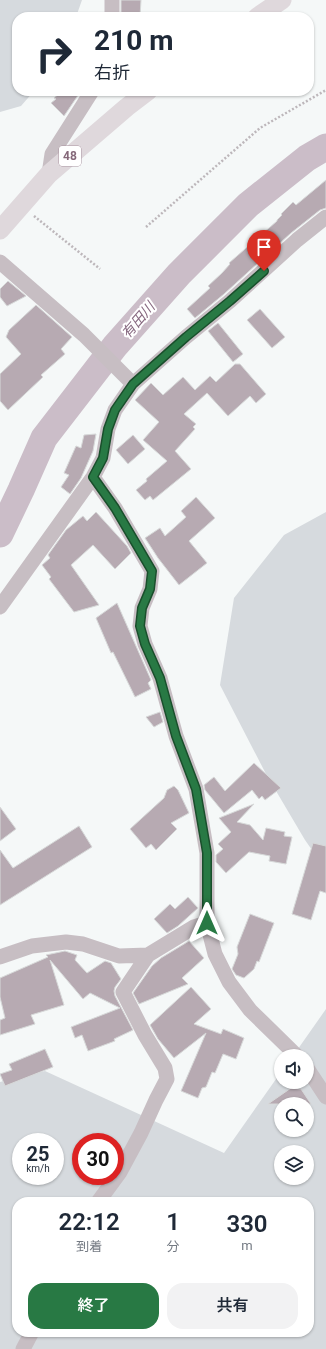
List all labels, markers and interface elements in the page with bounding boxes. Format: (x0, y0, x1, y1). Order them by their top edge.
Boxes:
text: 210 m (94, 24, 173, 57)
icon: right (28, 28, 80, 80)
text: 右折 (94, 62, 130, 83)
road number: 48 (59, 146, 81, 166)
pin (247, 230, 281, 271)
icon: arrive (253, 236, 275, 258)
water label: 有田川 (118, 297, 159, 341)
position arrow (186, 902, 228, 944)
map controls (274, 1049, 314, 1185)
button: sound (274, 1049, 314, 1089)
button: search (274, 1097, 314, 1137)
speed limit sign: 30 (72, 1133, 124, 1185)
text: 25 (27, 1142, 49, 1166)
button: layers (274, 1145, 314, 1185)
text: km/h (26, 1163, 50, 1174)
text: 22:12 (58, 1208, 120, 1236)
text: 1 (166, 1208, 180, 1236)
text: 330 (226, 1210, 268, 1238)
text: m (241, 1238, 253, 1253)
text: 到着 (76, 1239, 102, 1254)
text: 分 (167, 1239, 180, 1254)
button: 終了 (28, 1283, 159, 1329)
button: 共有 (167, 1283, 298, 1329)

